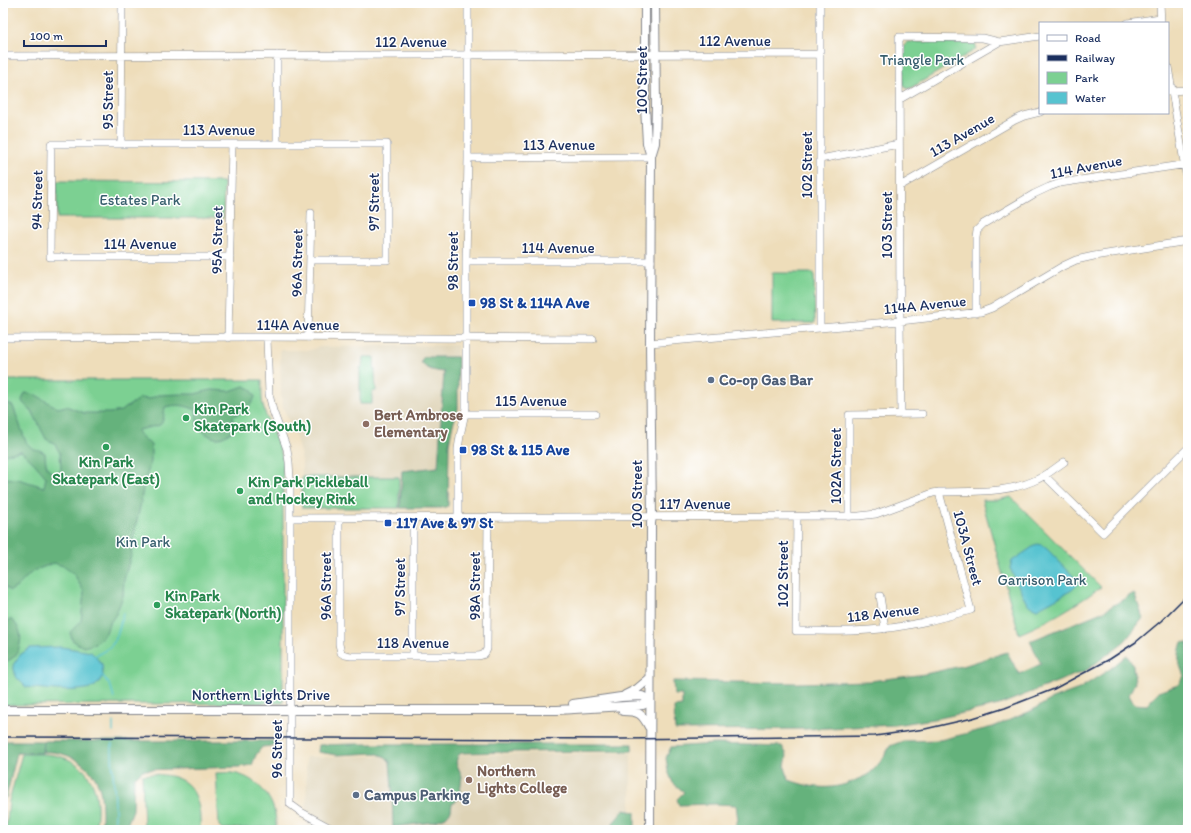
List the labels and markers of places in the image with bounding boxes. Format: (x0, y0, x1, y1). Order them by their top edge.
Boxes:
place label: 98 St & 114A Ave (480, 294, 590, 312)
marker: 98 St & 114A Ave (467, 298, 477, 308)
place label: Co-op Gas Bar (719, 371, 814, 390)
marker: Co-op Gas Bar (706, 375, 716, 385)
place label: Kin Park Skatepark (South) (194, 400, 311, 436)
place label: Bert Ambrose Elementary (374, 406, 463, 442)
marker: Kin Park Skatepark (South) (181, 413, 191, 423)
marker: Bert Ambrose Elementary (361, 419, 371, 429)
place label: 98 St & 115 Ave (471, 441, 570, 459)
marker: Kin Park Skatepark (East) (101, 442, 111, 452)
marker: 98 St & 115 Ave (458, 445, 468, 455)
place label: Kin Park Skatepark (East) (52, 453, 160, 489)
place label: Kin Park Pickleball and Hockey Rink (248, 473, 369, 509)
marker: Kin Park Pickleball and Hockey Rink (235, 486, 245, 496)
place label: 117 Ave & 97 St (396, 514, 494, 532)
marker: 117 Ave & 97 St (383, 518, 393, 528)
place label: Kin Park Skatepark (North) (165, 587, 281, 623)
marker: Kin Park Skatepark (North) (152, 600, 162, 610)
place label: Northern Lights College (477, 762, 567, 798)
marker: Northern Lights College (464, 775, 474, 785)
place label: Campus Parking (364, 786, 470, 805)
marker: Campus Parking (351, 790, 361, 800)

